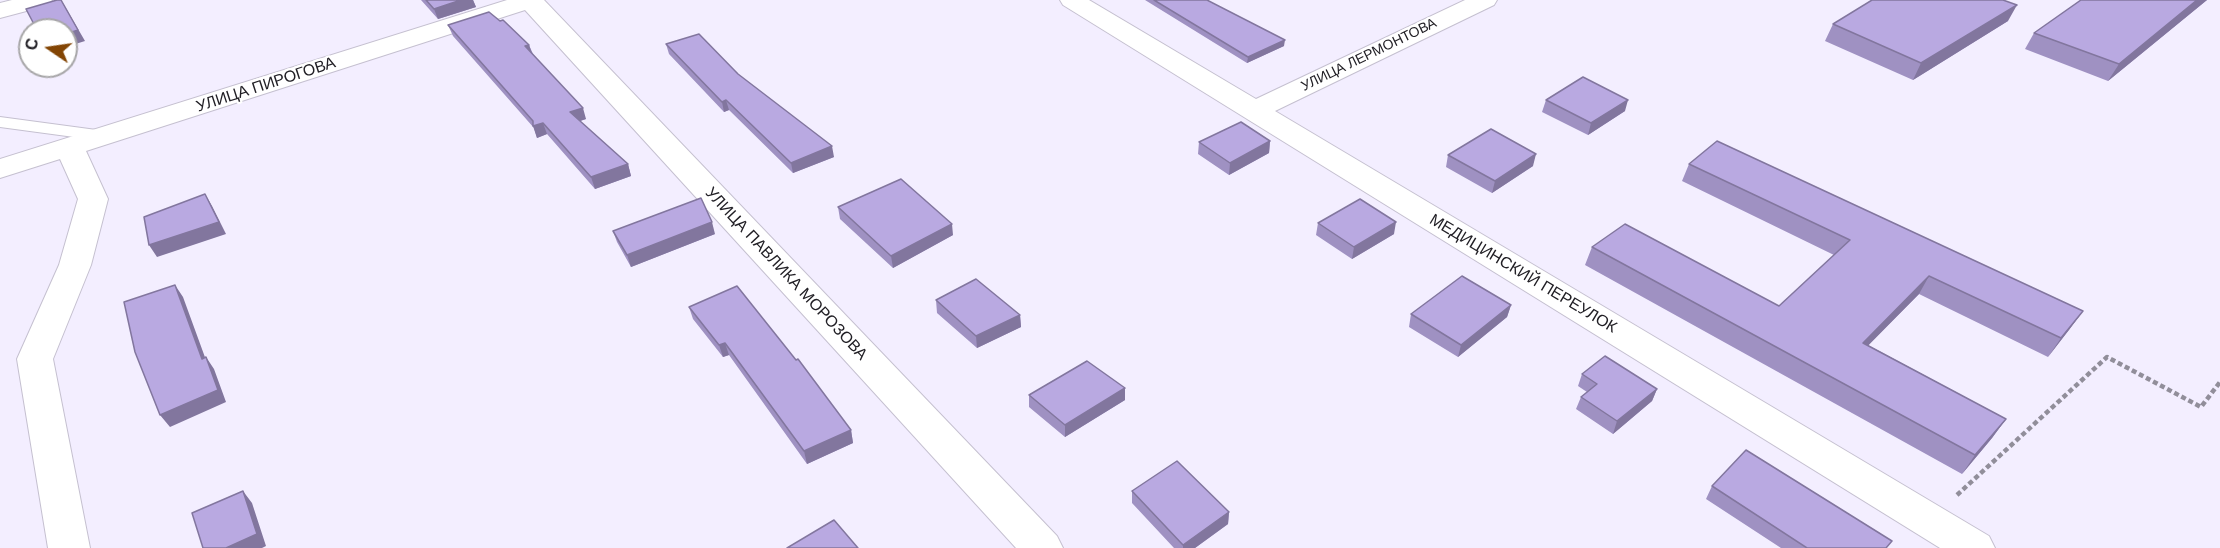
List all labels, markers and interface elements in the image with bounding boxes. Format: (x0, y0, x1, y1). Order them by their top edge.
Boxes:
street label: УЛИЦА ЛЕРМОНТОВА (1299, 15, 1439, 95)
north arrow (18, 18, 78, 78)
text: С (22, 37, 42, 52)
street label: УЛИЦА ПИРОГОВА (194, 53, 338, 117)
street label: УЛИЦА ПАВЛИКА МОРОЗОВА (701, 184, 871, 364)
street label: МЕДИЦИНСКИЙ ПЕРЕУЛОК (1426, 210, 1620, 338)

